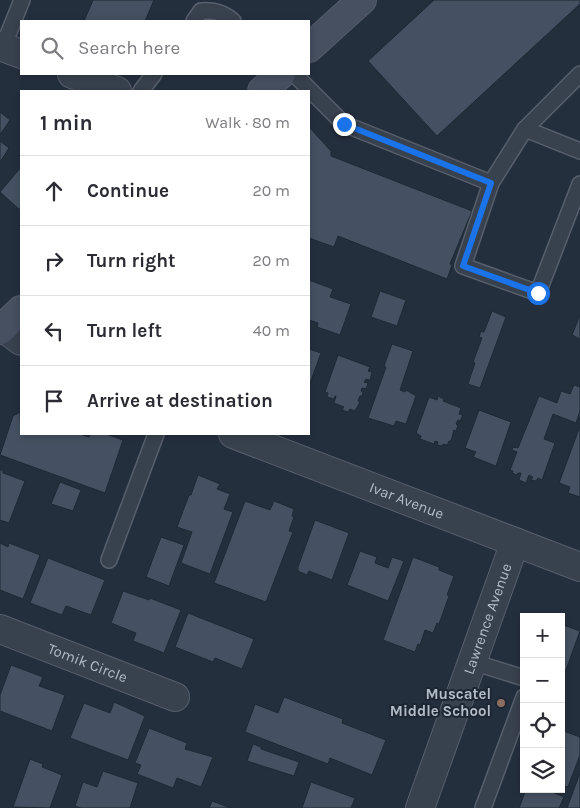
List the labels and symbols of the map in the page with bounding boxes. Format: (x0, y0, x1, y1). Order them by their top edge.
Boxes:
route end (333, 113, 356, 136)
route start (527, 282, 550, 305)
street label: Ivar Avenue (367, 478, 447, 523)
street label: Lawrence Avenue (459, 561, 516, 677)
street label: Tomik Circle (45, 639, 130, 687)
place label: Muscatel Middle School (390, 685, 491, 720)
marker: Muscatel Middle School (495, 697, 507, 709)

